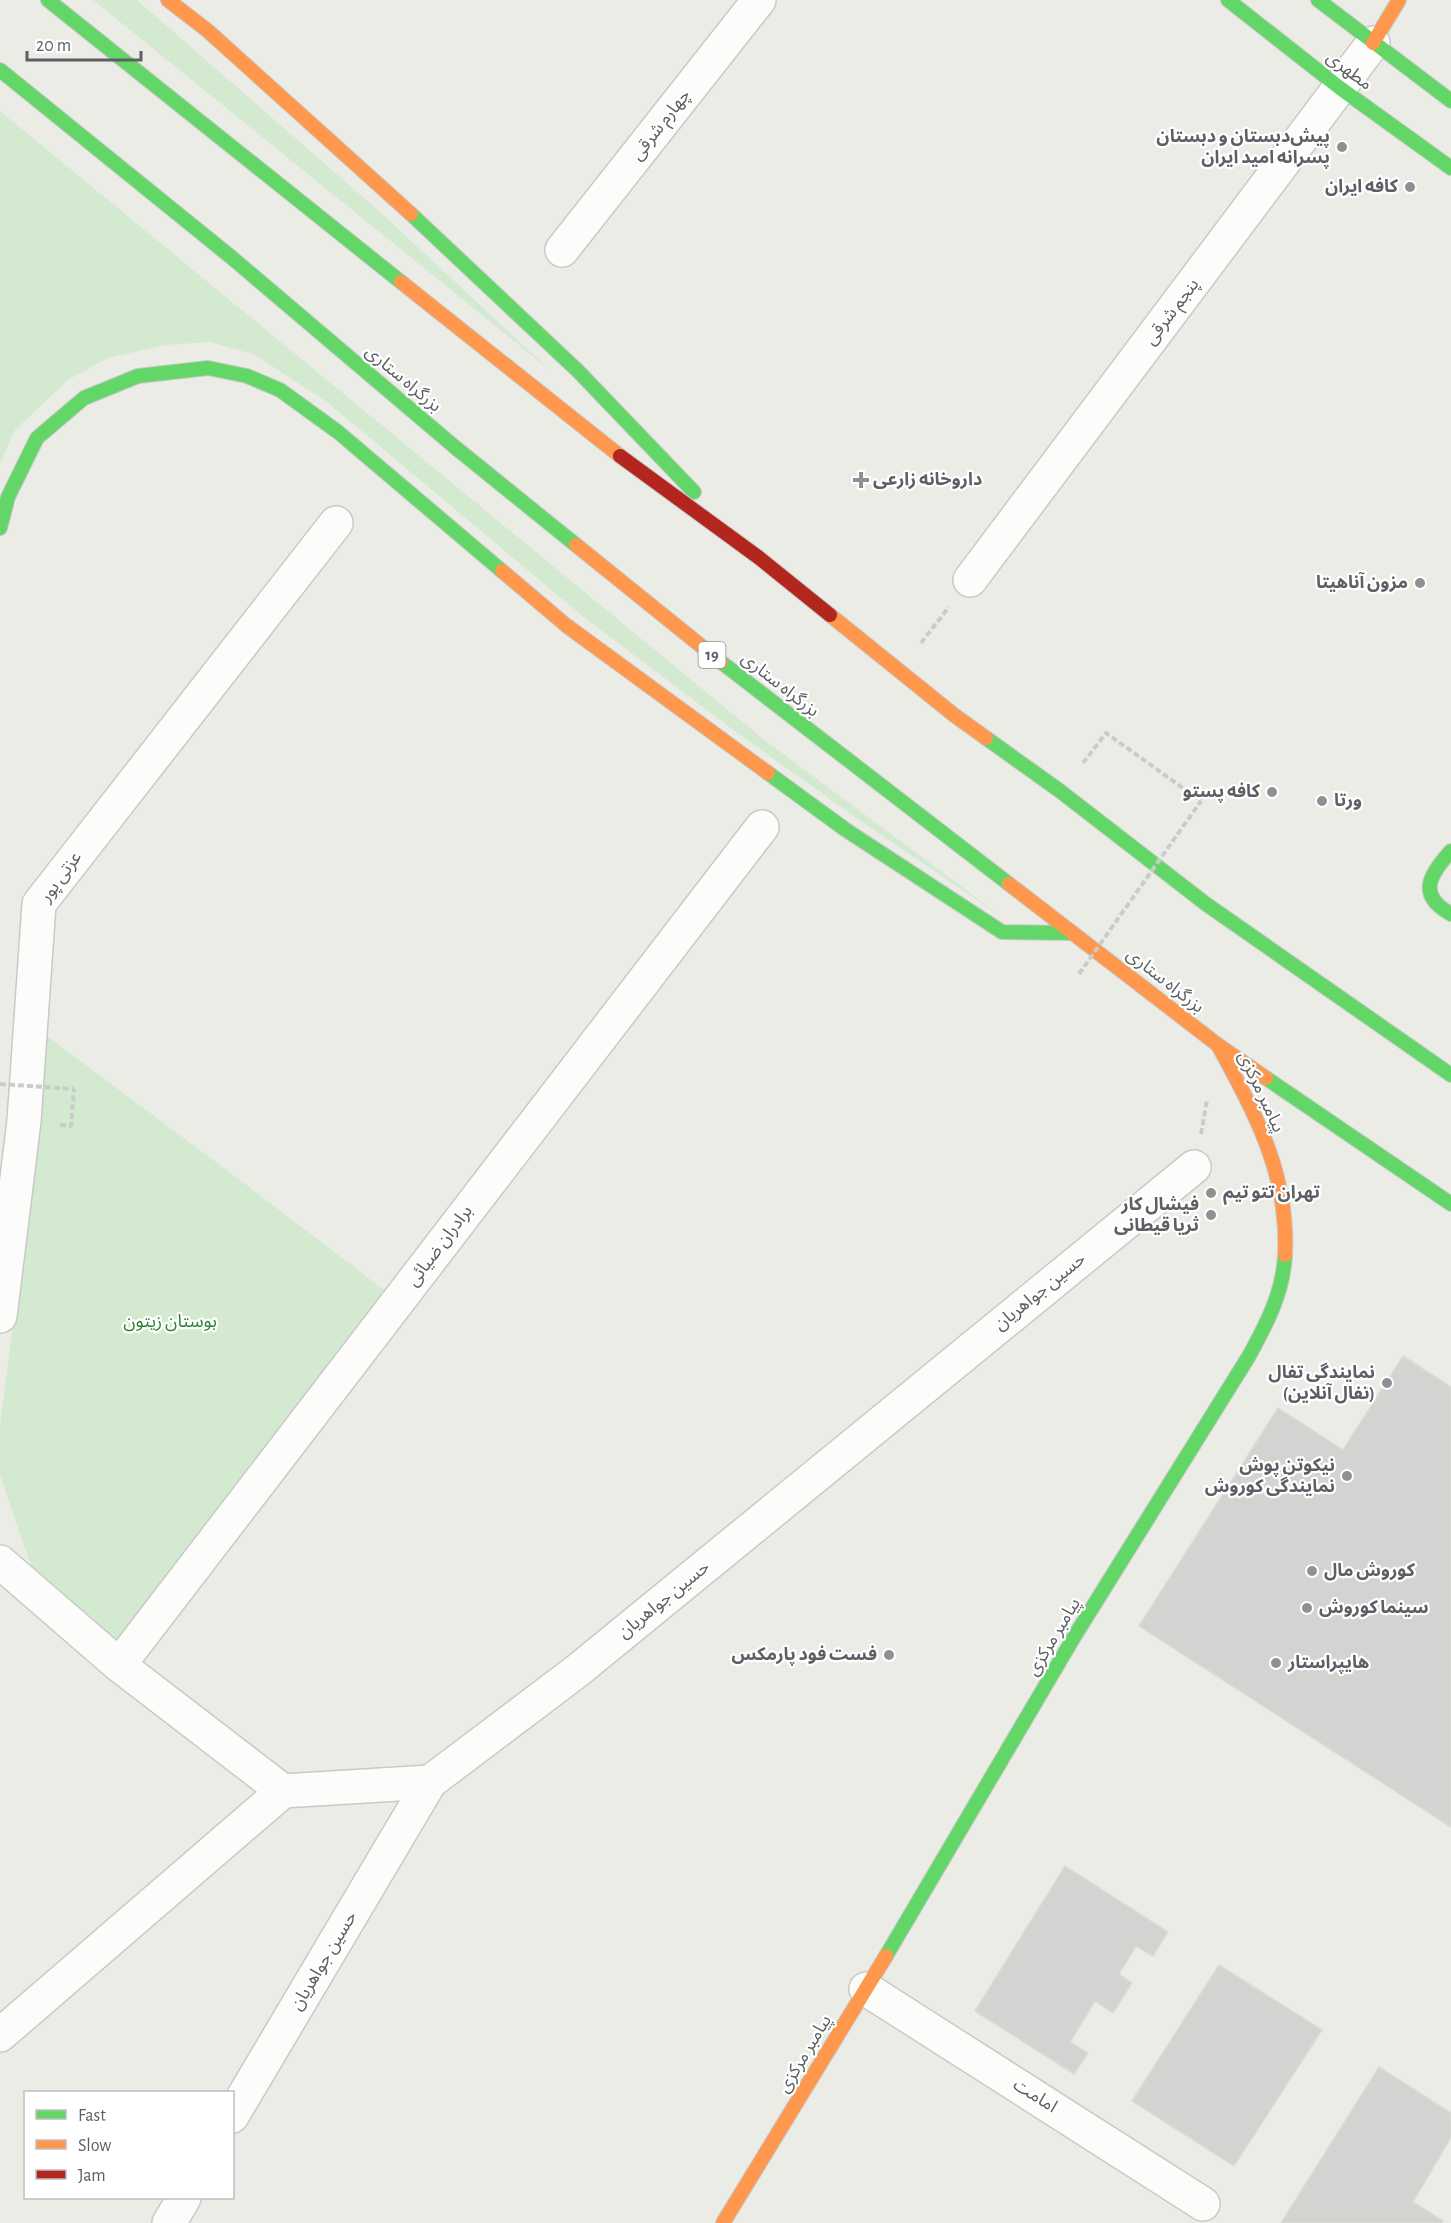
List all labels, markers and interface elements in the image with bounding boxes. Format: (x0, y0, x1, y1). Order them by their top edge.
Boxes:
scale bar (27, 24, 141, 62)
text: 20 m (36, 37, 71, 55)
street label: مطهری (1322, 48, 1375, 95)
street label: چهارم شرقی (628, 86, 697, 166)
place label: پیش‌دبستان و دبستان پسرانه امید ایران (1156, 128, 1330, 169)
marker: پیش‌دبستان و دبستان پسرانه امید ایران (1335, 140, 1349, 154)
place label: کافه ایران (1325, 177, 1399, 197)
marker: کافه ایران (1403, 180, 1417, 194)
street label: پنجم شرقی (1141, 275, 1205, 350)
street label: بزرگراه ستاری (361, 342, 445, 416)
place label: داروخانه زارعی (873, 471, 982, 490)
marker: داروخانه زارعی (854, 473, 868, 487)
place label: مزون آناهیتا (1316, 571, 1408, 593)
marker: مزون آناهیتا (1413, 576, 1427, 590)
road number: 19 (698, 642, 726, 668)
street label: بزرگراه ستاری (737, 649, 823, 721)
place label: کافه پستو (1183, 782, 1261, 803)
marker: کافه پستو (1265, 785, 1279, 799)
place label: ورتا (1334, 792, 1362, 811)
marker: ورتا (1315, 794, 1329, 808)
street label: عزتی پور (36, 848, 86, 907)
street label: بزرگراه ستاری (1122, 945, 1208, 1017)
street label: پیامبر مرکزی (1233, 1049, 1288, 1136)
place label: تهران تتو تیم (1223, 1184, 1321, 1205)
marker: تهران تتو تیم (1204, 1186, 1218, 1200)
place label: فیشال کار ثریا قیطانی (1114, 1195, 1199, 1236)
street label: برادران ضیائی (404, 1202, 477, 1291)
marker: فیشال کار ثریا قیطانی (1204, 1208, 1218, 1222)
street label: حسین جواهریان (991, 1250, 1090, 1335)
park label: بوستان زیتون (123, 1313, 217, 1332)
place label: نمایندگی تفال (تفال آنلاین) (1268, 1362, 1375, 1404)
marker: نمایندگی تفال (تفال آنلاین) (1380, 1376, 1394, 1390)
place label: نیکوتن پوش نمایندگی کوروش (1205, 1457, 1335, 1497)
marker: نیکوتن پوش نمایندگی کوروش (1340, 1469, 1354, 1483)
street label: حسین جواهریان (615, 1558, 714, 1643)
place label: کوروش مال (1324, 1562, 1416, 1581)
marker: کوروش مال (1305, 1564, 1319, 1578)
street label: پیامبر مرکزی (1024, 1595, 1085, 1680)
place label: سینما کوروش (1319, 1599, 1429, 1618)
marker: سینما کوروش (1300, 1601, 1314, 1615)
place label: فست فود پارمکس (731, 1645, 877, 1666)
marker: فست فود پارمکس (882, 1648, 896, 1662)
place label: هایپراستار (1287, 1654, 1369, 1674)
marker: هایپراستار (1269, 1656, 1283, 1670)
street label: حسین جواهریان (287, 1908, 361, 2014)
street label: پیامبر مرکزی (775, 2012, 836, 2097)
street label: امامت (1010, 2076, 1060, 2116)
legend (24, 2091, 234, 2199)
text: Fast (78, 2107, 106, 2125)
text: Slow (78, 2137, 111, 2155)
text: Jam (78, 2167, 106, 2185)

